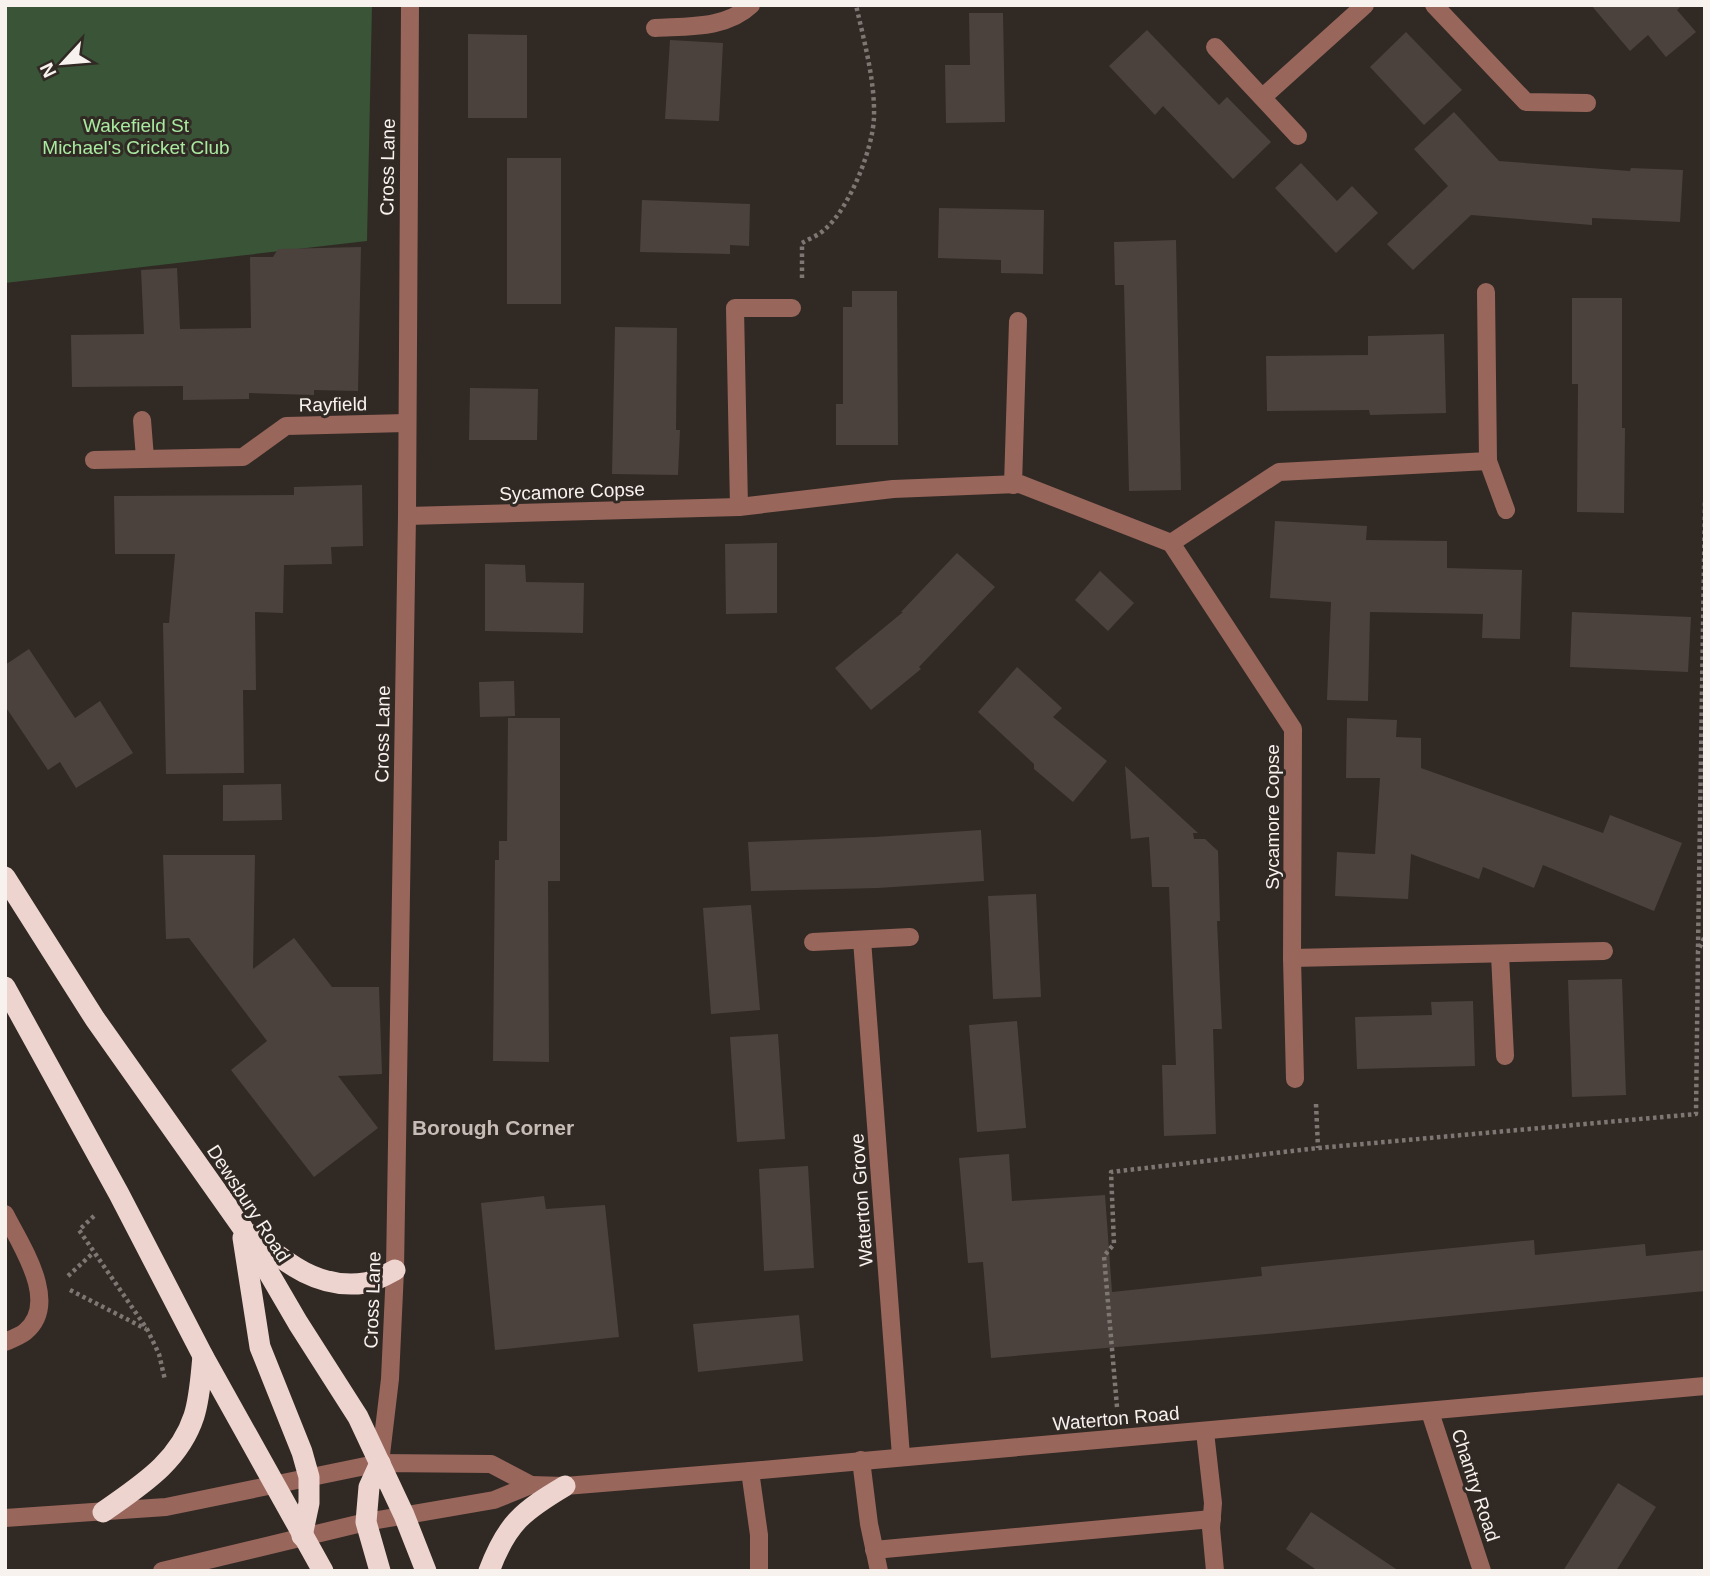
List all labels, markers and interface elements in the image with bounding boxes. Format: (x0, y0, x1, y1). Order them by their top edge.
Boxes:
north arrow (28, 28, 98, 98)
text: N (36, 59, 61, 81)
park label: Wakefield St Michael's Cricket Club (42, 115, 230, 158)
street label: Cross Lane (376, 118, 399, 216)
street label: Rayfield (299, 393, 368, 416)
street label: Sycamore Copse (499, 478, 645, 505)
street label: Cross Lane (371, 685, 394, 783)
street label: Sycamore Copse (1262, 744, 1283, 890)
district label: Borough Corner (412, 1116, 574, 1139)
street label: Waterton Grove (846, 1133, 877, 1267)
street label: Dewsbury Road (203, 1141, 294, 1266)
street label: Cross Lane (360, 1251, 385, 1349)
street label: Waterton Road (1052, 1402, 1180, 1434)
street label: Chantry Road (1447, 1426, 1504, 1544)

